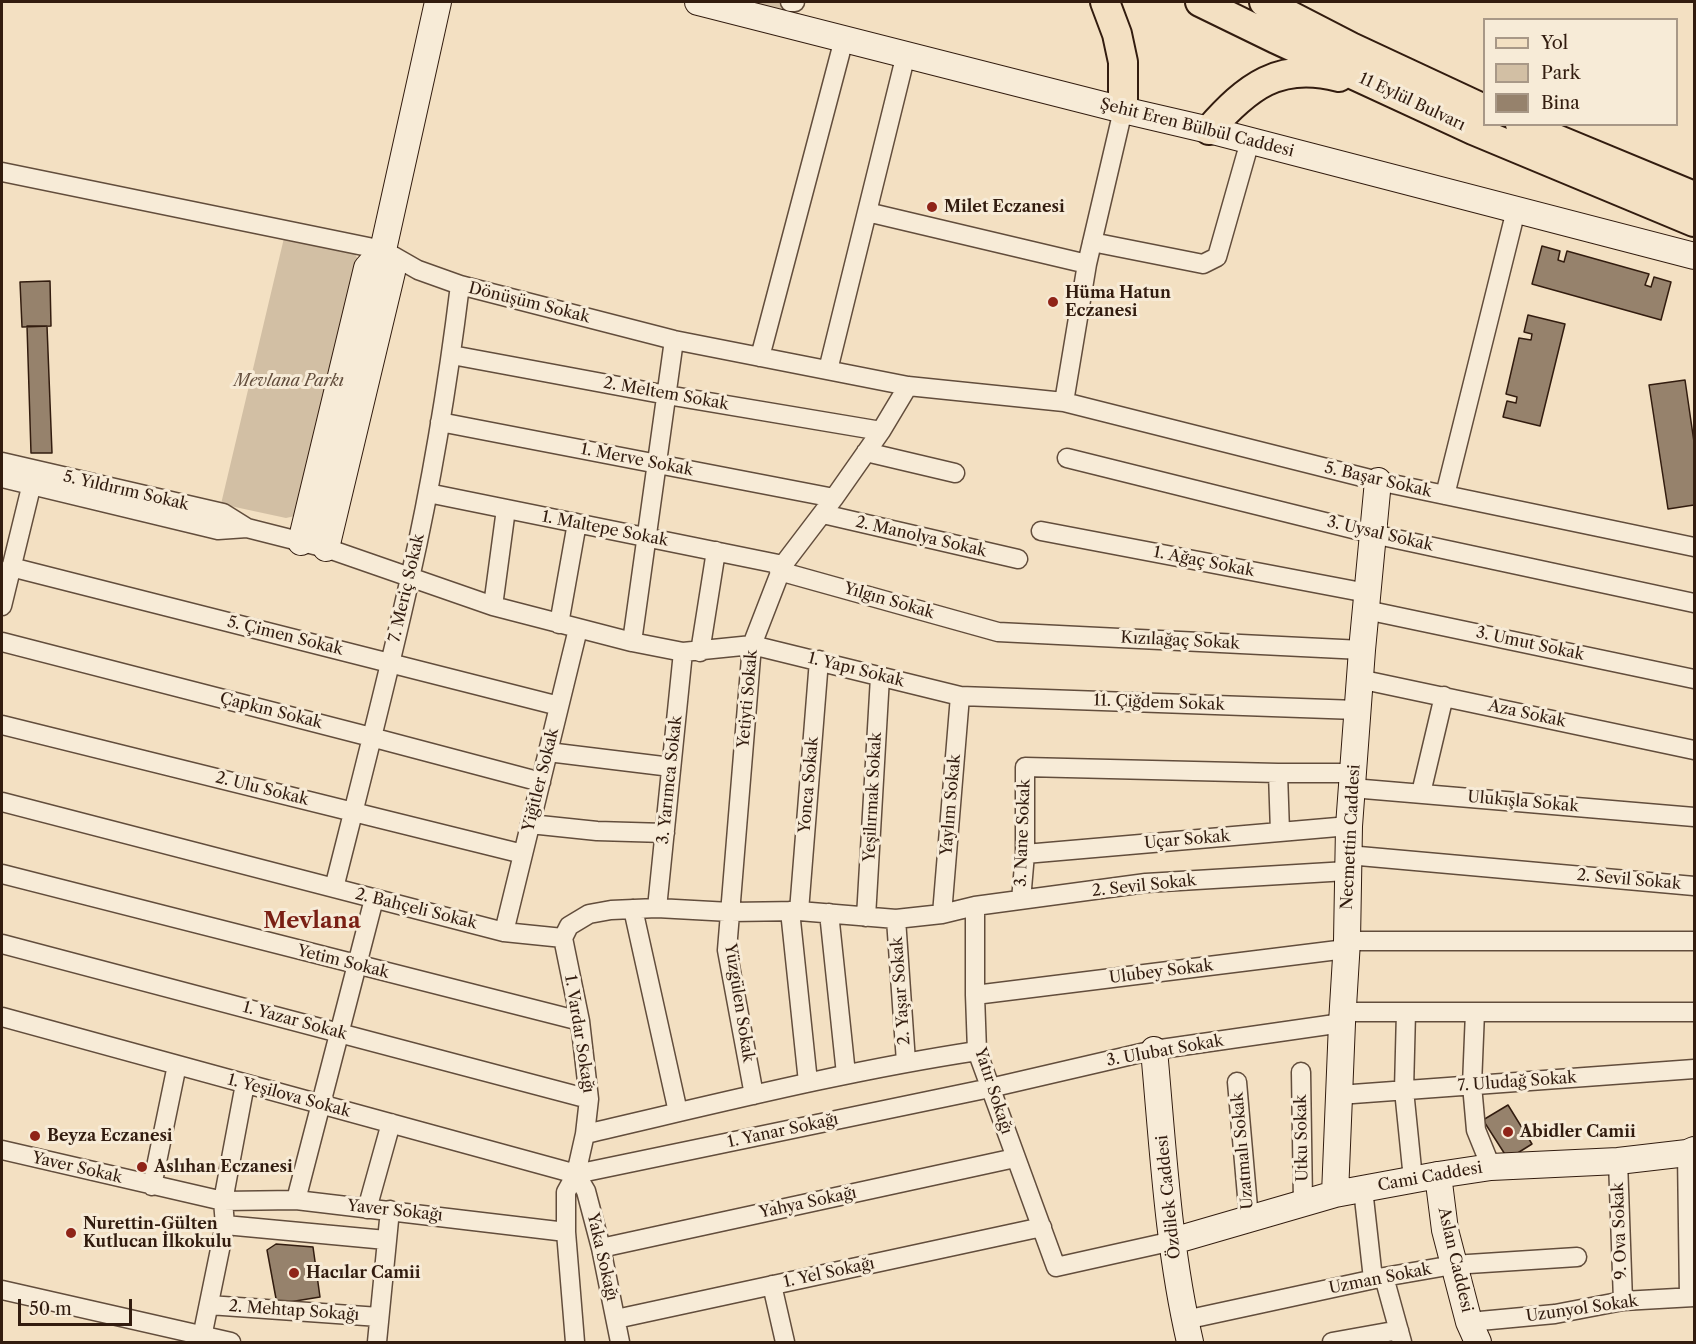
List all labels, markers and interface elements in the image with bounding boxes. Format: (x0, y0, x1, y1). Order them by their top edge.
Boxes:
legend (1483, 18, 1678, 126)
text: Yol (1541, 32, 1568, 54)
text: Park (1541, 62, 1580, 84)
street label: 11 Eylül Bulvarı (1356, 69, 1468, 135)
text: Bina (1541, 92, 1580, 114)
street label: Şehit Eren Bülbül Caddesi (1098, 95, 1296, 161)
place label: Milet Eczanesi (944, 197, 1065, 217)
marker: Milet Eczanesi (925, 200, 939, 214)
street label: Dönüşüm Sokak (466, 279, 592, 327)
place label: Hüma Hatun Eczanesi (1065, 283, 1171, 321)
marker: Hüma Hatun Eczanesi (1046, 295, 1060, 309)
park label: Mevlana Parkı (234, 371, 344, 391)
street label: 2. Meltem Sokak (602, 374, 730, 414)
street label: 1. Merve Sokak (579, 440, 695, 480)
street label: 5. Başar Sokak (1323, 458, 1433, 502)
street label: 5. Yıldırım Sokak (61, 467, 191, 515)
street label: 1. Maltepe Sokak (540, 507, 670, 551)
street label: 3. Uysal Sokak (1325, 512, 1435, 556)
street label: 2. Manolya Sokak (854, 513, 988, 561)
street label: 7. Meriç Sokak (385, 532, 429, 644)
street label: 1. Ağaç Sokak (1152, 543, 1256, 581)
street label: Yılgın Sokak (842, 579, 936, 623)
street label: 5. Çimen Sokak (225, 612, 345, 660)
street label: 3. Umut Sokak (1474, 623, 1586, 665)
street label: Kızılağaç Sokak (1120, 628, 1240, 654)
street label: Yetiyti Sokak (734, 649, 762, 749)
street label: 1. Yapı Sokak (806, 649, 906, 691)
street label: Çapkın Sokak (218, 689, 324, 733)
street label: 11. Çiğdem Sokak (1093, 691, 1225, 715)
street label: Aza Sokak (1486, 696, 1568, 732)
street label: 3. Yarımca Sokak (654, 715, 686, 845)
street label: Yiğitler Sokak (519, 726, 563, 834)
street label: Yeşilırmak Sokak (860, 732, 886, 862)
street label: Yonca Sokak (795, 736, 823, 834)
street label: Yaylım Sokak (937, 754, 965, 856)
street label: Necmettin Caddesi (1338, 764, 1364, 910)
street label: 2. Ulu Sokak (214, 768, 310, 810)
street label: 3. Nane Sokak (1012, 779, 1034, 887)
street label: Ulukışla Sokak (1467, 788, 1579, 816)
street label: Uçar Sokak (1143, 827, 1231, 853)
street label: 2. Sevil Sokak (1576, 866, 1682, 894)
street label: 2. Sevil Sokak (1091, 871, 1197, 901)
street label: 2. Bahçeli Sokak (353, 885, 479, 933)
district label: Mevlana (263, 909, 361, 935)
street label: 2. Yaşar Sokak (888, 936, 914, 1046)
street label: Yetim Sokak (295, 941, 391, 983)
street label: Yüzgülen Sokak (720, 942, 758, 1064)
street label: Ulubey Sokak (1108, 956, 1214, 988)
street label: 1. Vardar Sokağı (560, 974, 598, 1094)
street label: 1. Yazar Sokak (241, 998, 349, 1044)
street label: 3. Ulubat Sokak (1105, 1031, 1225, 1071)
street label: Yatır Sokağı (970, 1045, 1016, 1137)
street label: 7. Uludağ Sokak (1457, 1068, 1577, 1096)
street label: 1. Yeşilova Sokak (225, 1070, 353, 1122)
street label: Uzatmalı Sokak (1228, 1092, 1258, 1210)
street label: Utku Sokak (1292, 1094, 1312, 1182)
street label: 1. Yanar Sokağı (726, 1110, 840, 1152)
place label: Abidler Camii (1520, 1122, 1636, 1142)
marker: Abidler Camii (1501, 1125, 1515, 1139)
place label: Beyza Eczanesi (47, 1126, 173, 1146)
marker: Beyza Eczanesi (28, 1129, 42, 1143)
street label: Özdilek Caddesi (1153, 1134, 1185, 1260)
street label: Yaver Sokak (30, 1148, 124, 1188)
place label: Aslıhan Eczanesi (154, 1157, 293, 1177)
street label: Cami Caddesi (1376, 1158, 1484, 1196)
marker: Aslıhan Eczanesi (135, 1160, 149, 1174)
street label: 9. Ova Sokak (1609, 1182, 1631, 1280)
street label: Yahya Sokağı (758, 1183, 858, 1223)
street label: Yaver Sokağı (346, 1196, 444, 1226)
street label: Aslan Caddesi (1434, 1206, 1476, 1314)
street label: Yaka Sokağı (583, 1211, 621, 1303)
place label: Nurettin-Gülten Kutlucan İlkokulu (83, 1214, 232, 1252)
marker: Nurettin-Gülten Kutlucan İlkokulu (64, 1226, 78, 1240)
street label: 1. Yel Sokağı (782, 1254, 876, 1292)
street label: Uzman Sokak (1327, 1260, 1433, 1298)
place label: Hacılar Camii (306, 1263, 421, 1283)
marker: Hacılar Camii (287, 1266, 301, 1280)
scale bar (21, 1287, 135, 1325)
street label: Uzunyol Sokak (1525, 1292, 1639, 1326)
street label: 2. Mehtap Sokağı (228, 1297, 360, 1325)
text: 50 m (29, 1298, 72, 1320)

